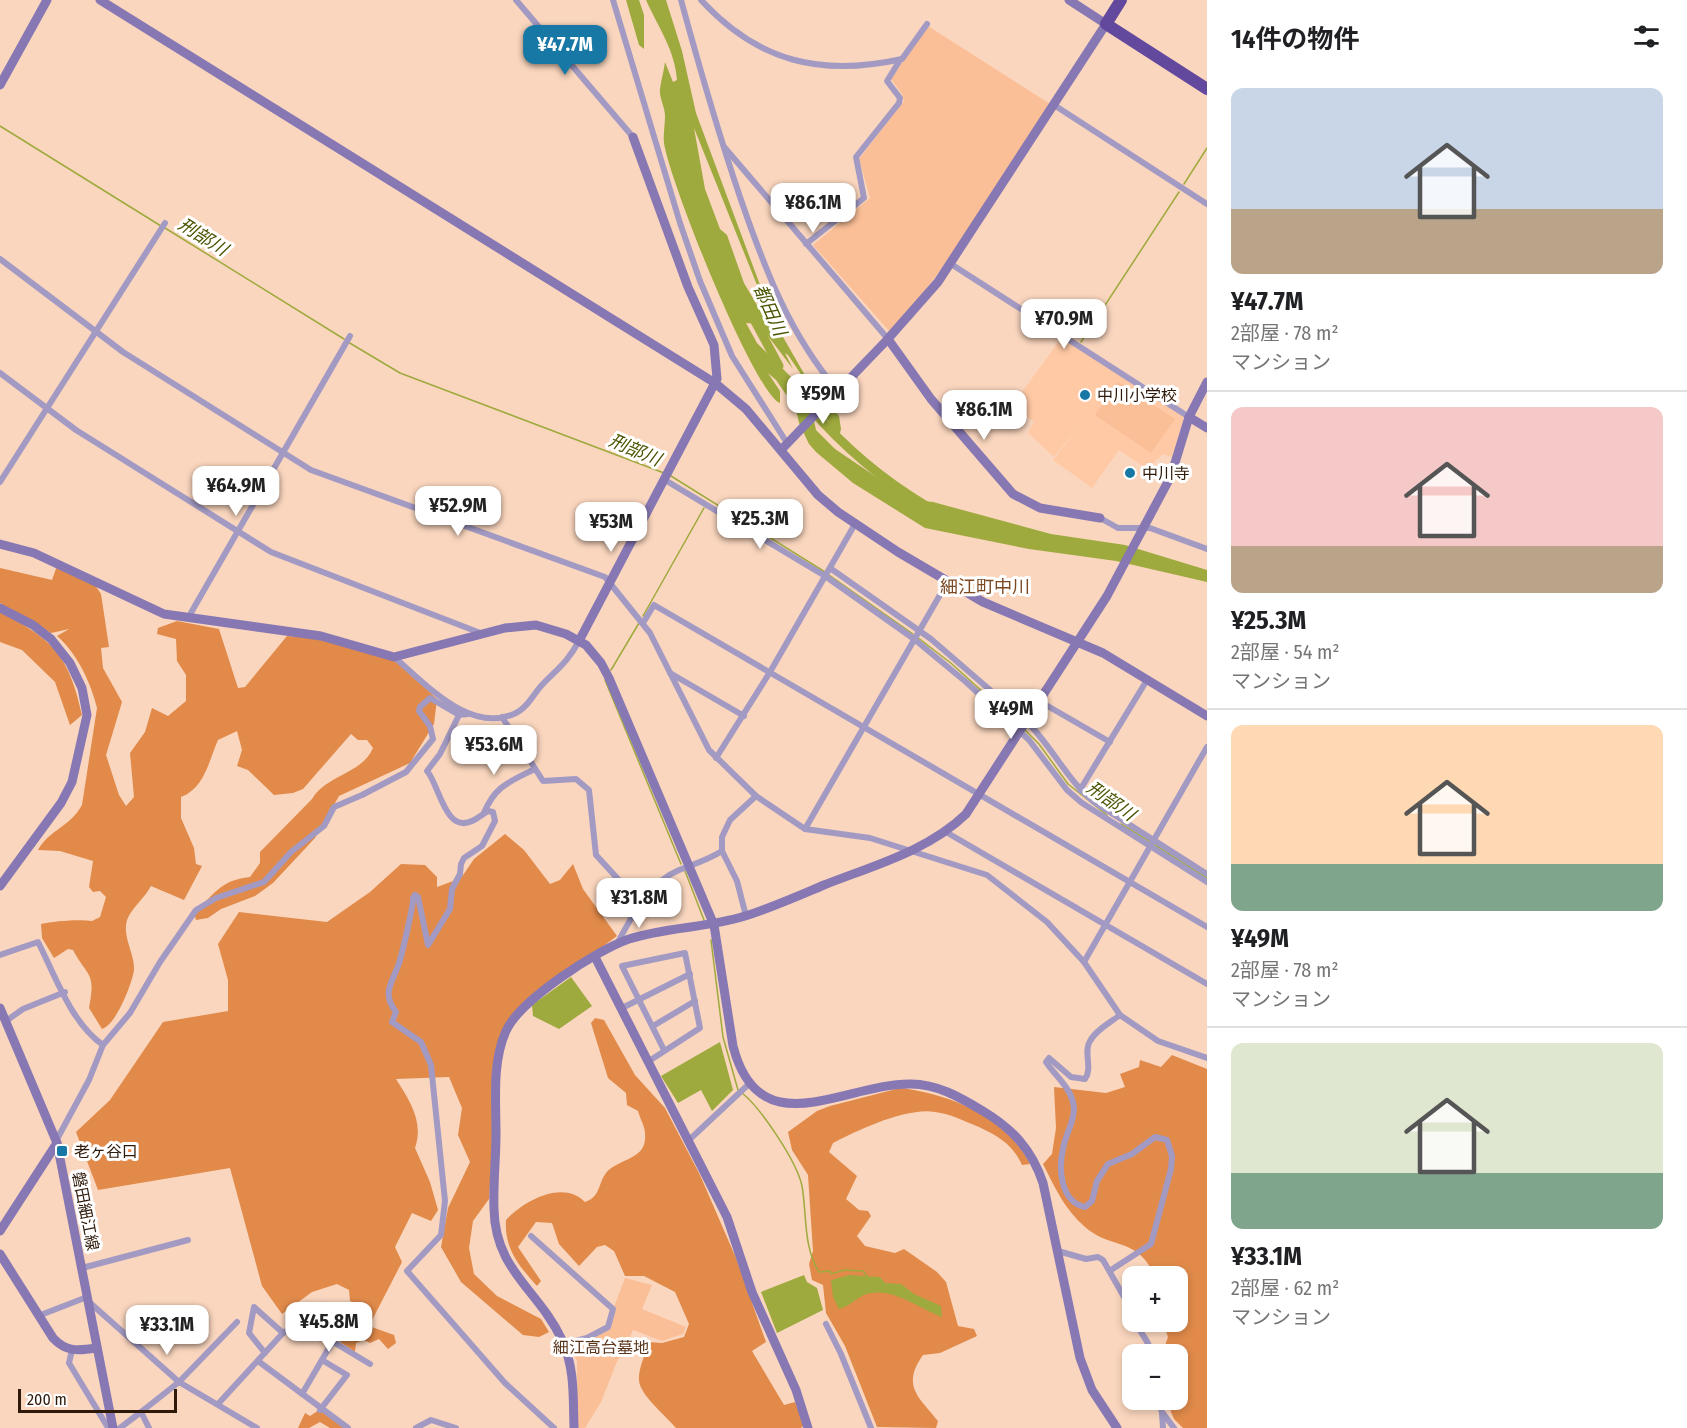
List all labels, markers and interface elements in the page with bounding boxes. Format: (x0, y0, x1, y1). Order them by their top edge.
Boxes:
icon: filters (1630, 20, 1663, 53)
text: 14件の物件 (1231, 24, 1359, 55)
pin: ¥47.7M (516, 25, 614, 76)
text: ¥47.7M (537, 32, 593, 56)
icon: home (1393, 127, 1501, 235)
pin: ¥86.1M (764, 183, 862, 234)
text: ¥86.1M (785, 190, 841, 214)
water label: 刑部川 (174, 213, 233, 262)
water label: 都田川 (749, 281, 792, 341)
text: ¥47.7M (1231, 286, 1304, 317)
pin: ¥70.9M (1015, 299, 1113, 350)
text: ¥70.9M (1035, 306, 1093, 330)
text: 2部屋 · 78 m² (1231, 321, 1338, 345)
text: マンション (1231, 350, 1331, 374)
pin: ¥59M (787, 374, 859, 425)
text: ¥59M (801, 381, 845, 405)
place label: 中川小学校 (1097, 386, 1177, 405)
marker: 中川小学校 (1078, 388, 1092, 402)
pin: ¥86.1M (935, 390, 1033, 441)
text: ¥86.1M (956, 397, 1012, 421)
water label: 刑部川 (606, 429, 666, 471)
icon: home (1393, 446, 1501, 554)
place label: 中川寺 (1142, 464, 1190, 483)
pin: ¥64.9M (187, 466, 285, 517)
marker: 中川寺 (1123, 466, 1137, 480)
text: ¥64.9M (206, 473, 266, 497)
pin: ¥52.9M (409, 486, 507, 537)
text: ¥52.9M (429, 493, 487, 517)
pin: ¥25.3M (711, 499, 809, 550)
pin: ¥53M (575, 502, 647, 553)
text: ¥25.3M (731, 506, 789, 530)
text: ¥53M (589, 509, 633, 533)
district label: 細江町中川 (940, 576, 1030, 598)
text: ¥25.3M (1231, 605, 1306, 636)
text: 2部屋 · 54 m² (1231, 640, 1340, 664)
text: マンション (1231, 669, 1331, 693)
pin: ¥49M (975, 689, 1047, 740)
text: ¥49M (989, 696, 1033, 720)
pin: ¥53.6M (445, 725, 543, 776)
text: ¥53.6M (465, 732, 523, 756)
icon: home (1393, 764, 1501, 872)
water label: 刑部川 (1083, 777, 1141, 827)
pin: ¥31.8M (590, 878, 688, 929)
text: ¥31.8M (610, 885, 668, 909)
text: ¥49M (1231, 923, 1289, 954)
text: 2部屋 · 78 m² (1231, 958, 1338, 982)
text: マンション (1231, 987, 1331, 1011)
icon: home (1393, 1082, 1501, 1190)
place label: 老ヶ谷口 (74, 1142, 138, 1161)
marker: 老ヶ谷口 (55, 1144, 69, 1158)
street label: 磐田細江線 (69, 1170, 102, 1252)
text: ¥33.1M (1231, 1241, 1302, 1272)
map controls (1122, 1266, 1188, 1410)
button: + (1122, 1266, 1188, 1332)
text: 2部屋 · 62 m² (1231, 1276, 1339, 1300)
pin: ¥45.8M (280, 1302, 378, 1353)
pin: ¥33.1M (118, 1305, 216, 1356)
text: マンション (1231, 1305, 1331, 1329)
text: ¥45.8M (299, 1309, 359, 1333)
text: ¥33.1M (140, 1312, 194, 1336)
park label: 細江高台墓地 (553, 1338, 649, 1357)
button: − (1122, 1344, 1188, 1410)
scale bar (18, 1386, 177, 1414)
text: 200 m (27, 1390, 67, 1409)

